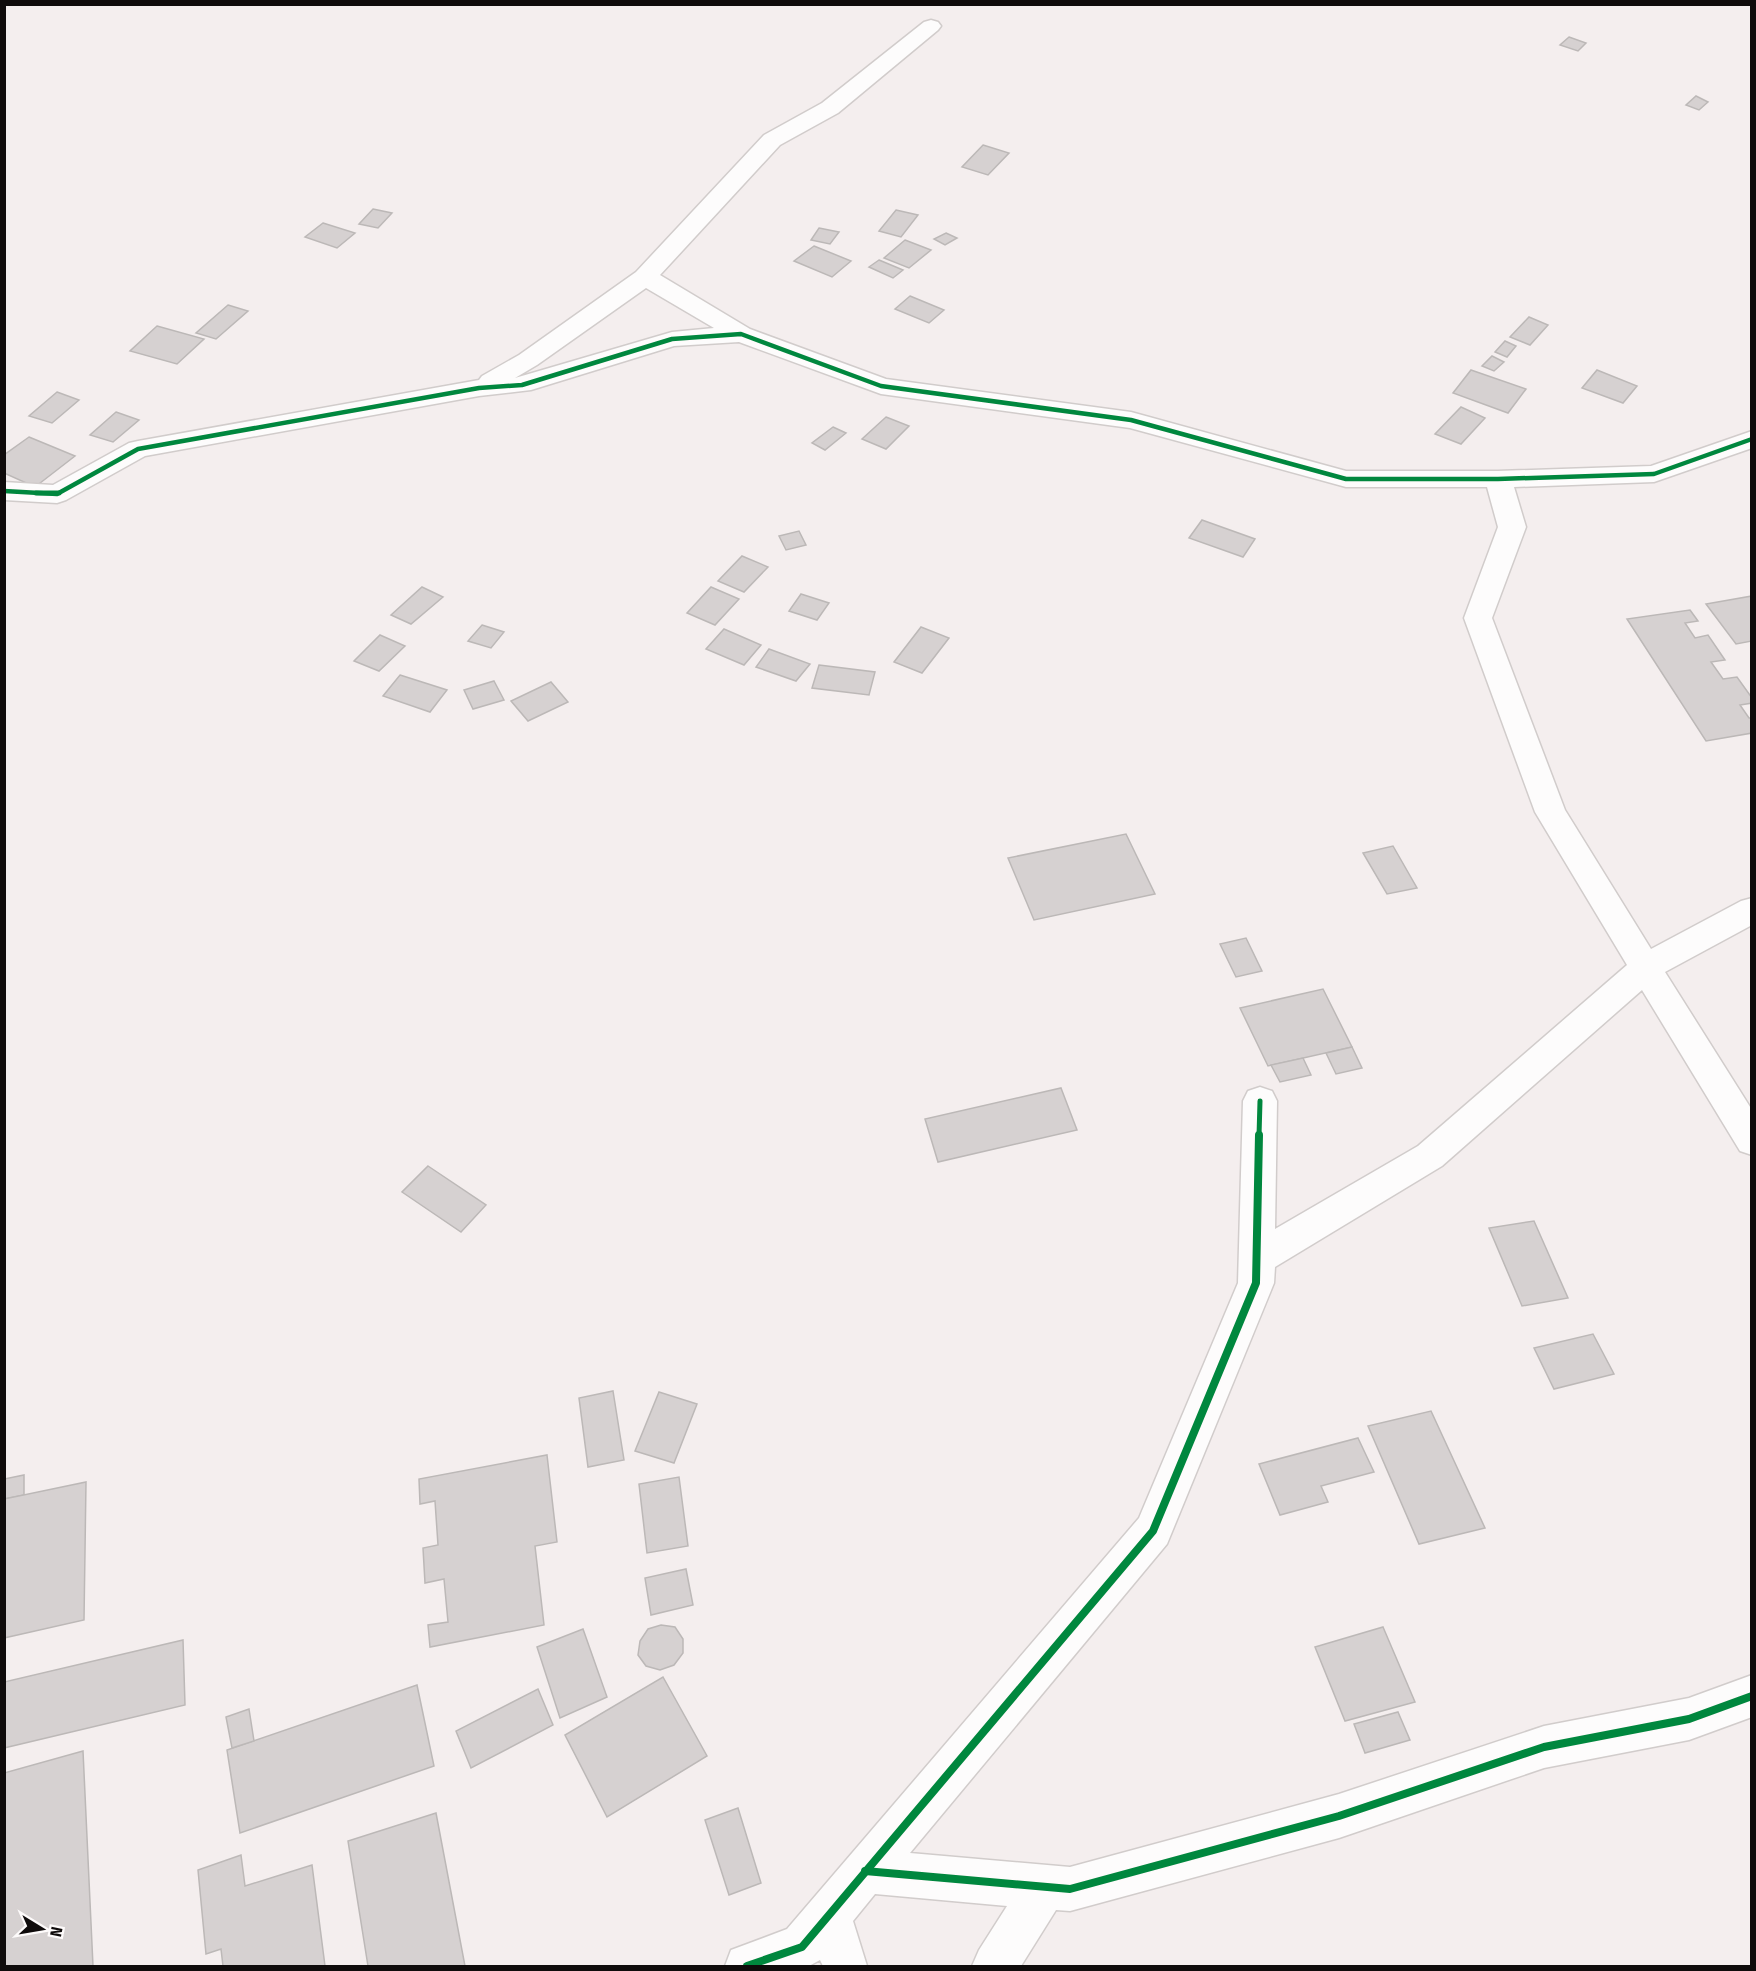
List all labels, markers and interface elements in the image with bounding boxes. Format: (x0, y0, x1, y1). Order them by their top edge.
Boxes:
north arrow (12, 1899, 72, 1959)
text: N (46, 1925, 66, 1938)

